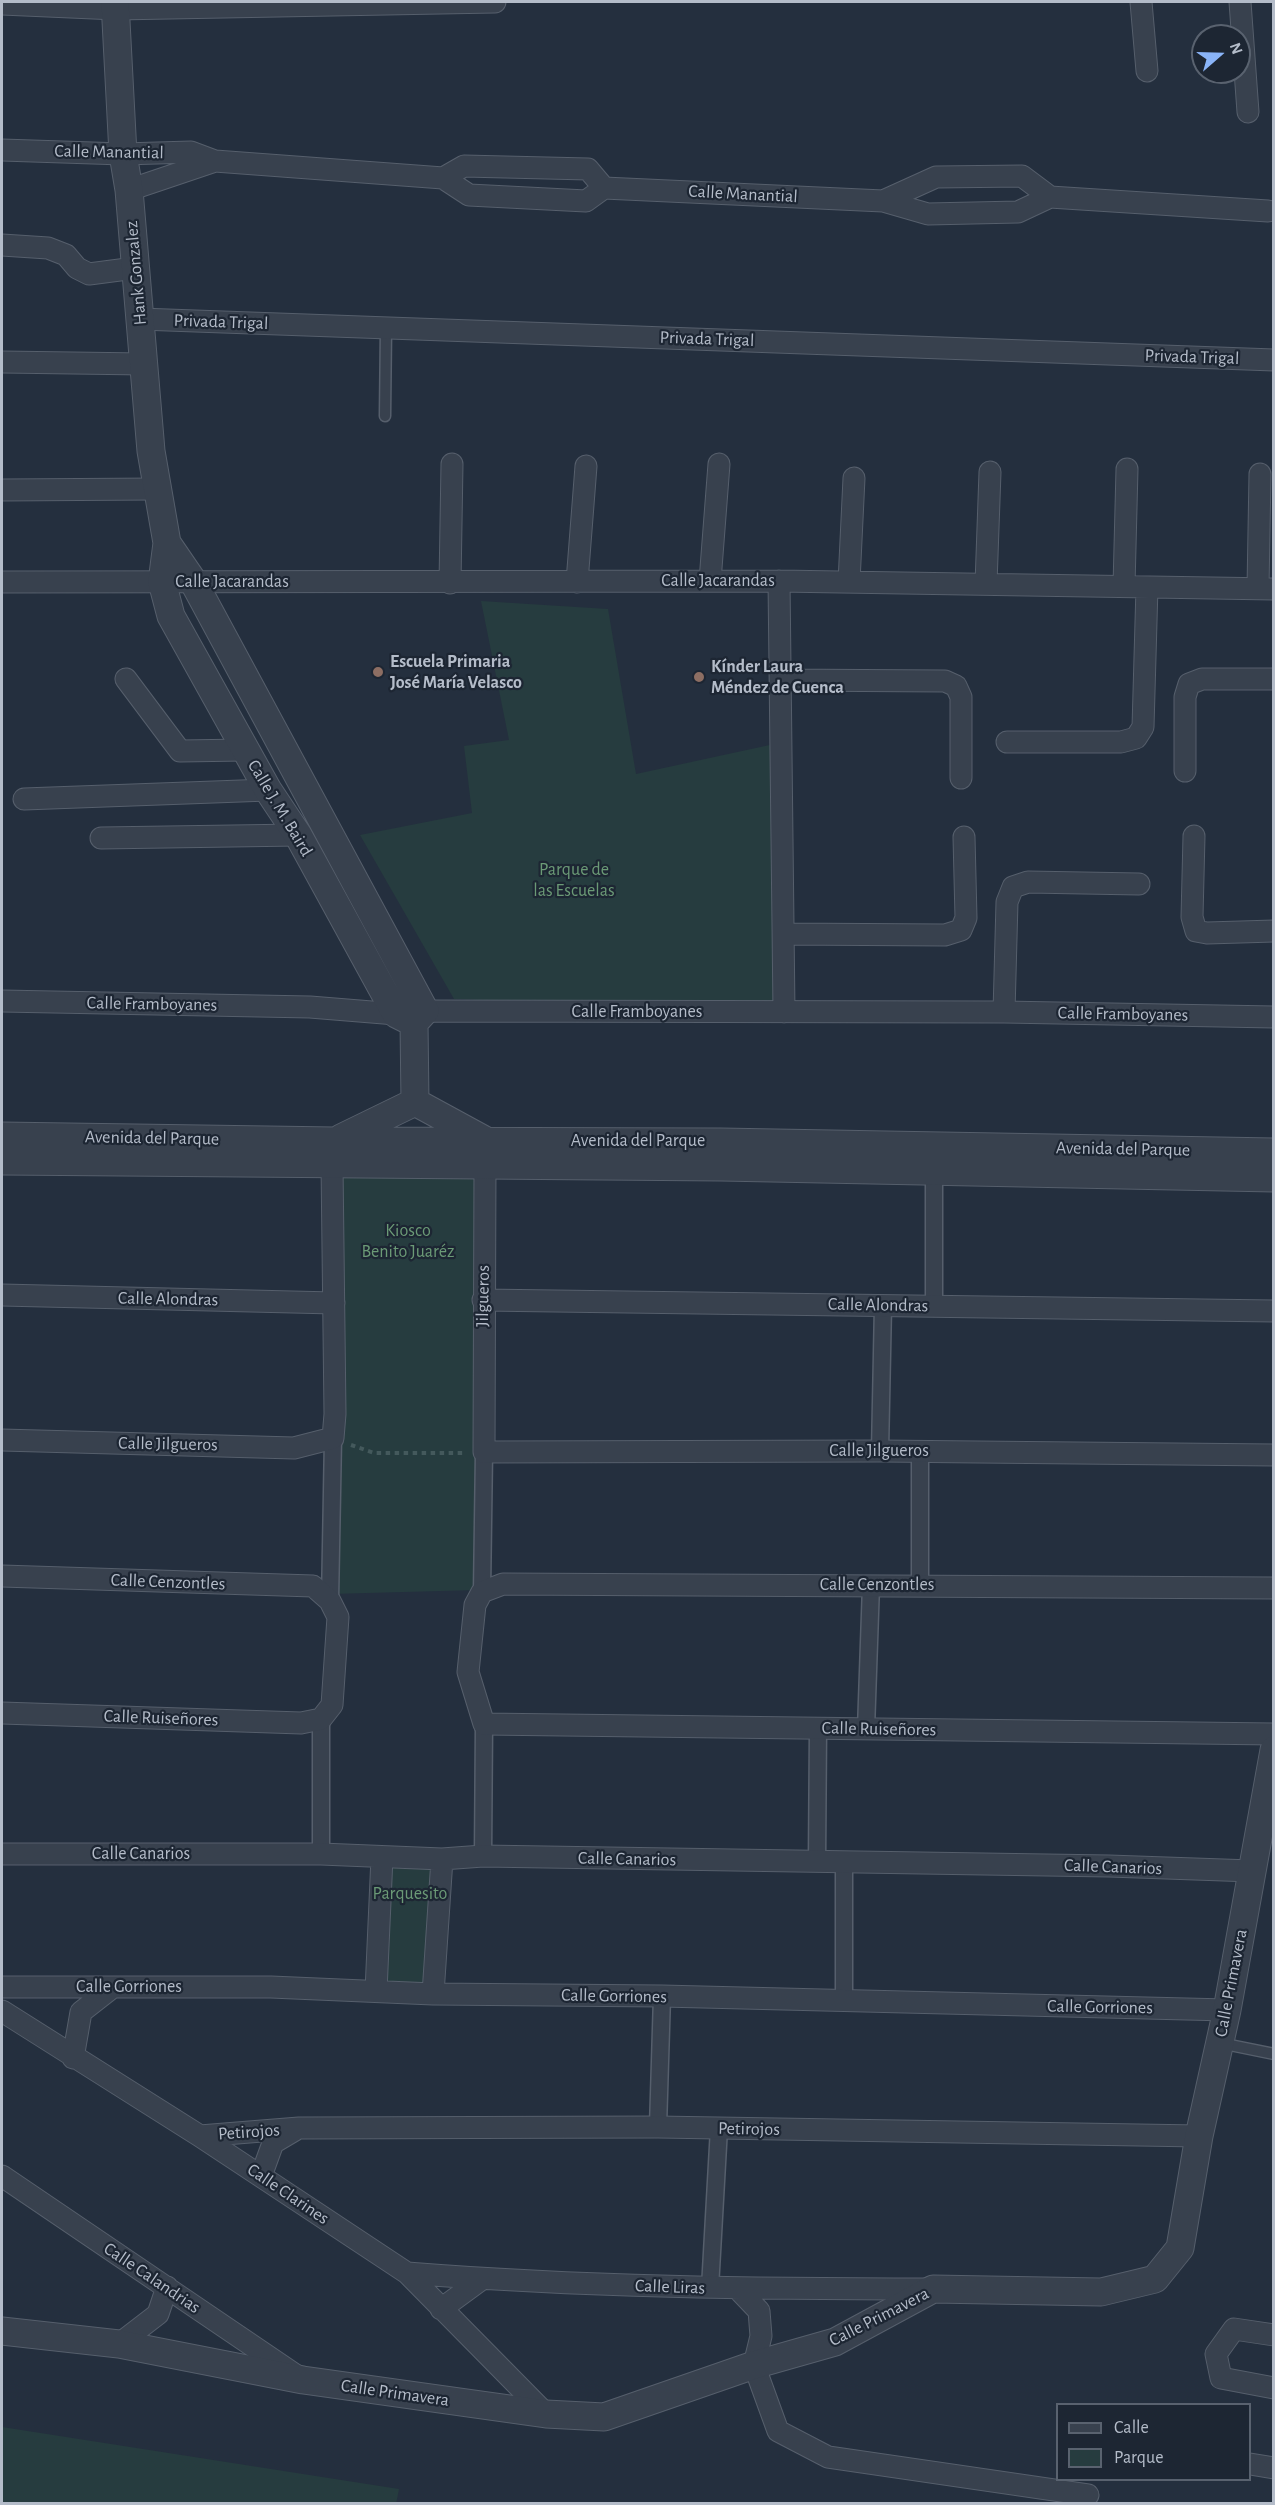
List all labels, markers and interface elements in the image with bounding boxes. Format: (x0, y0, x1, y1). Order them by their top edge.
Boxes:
north arrow (1191, 24, 1251, 84)
text: N (1227, 41, 1245, 56)
street label: Calle Manantial (54, 140, 164, 164)
street label: Calle Manantial (688, 180, 798, 208)
street label: Hank Gonzalez (121, 220, 151, 326)
street label: Privada Trigal (173, 310, 269, 334)
street label: Privada Trigal (659, 327, 755, 351)
street label: Privada Trigal (1144, 345, 1240, 369)
street label: Calle Jacarandas (661, 570, 775, 592)
street label: Calle Jacarandas (175, 571, 289, 593)
place label: Escuela Primaria José María Velasco (390, 651, 522, 694)
place label: Kínder Laura Méndez de Cuenca (711, 656, 844, 698)
marker: Escuela Primaria José María Velasco (371, 665, 385, 679)
marker: Kínder Laura Méndez de Cuenca (692, 670, 706, 684)
street label: Calle J. M. Baird (243, 756, 317, 860)
park label: Parque de las Escuelas (533, 859, 615, 902)
street label: Calle Framboyanes (86, 992, 218, 1016)
street label: Calle Framboyanes (572, 1001, 702, 1023)
street label: Calle Framboyanes (1057, 1002, 1189, 1026)
street label: Avenida del Parque (85, 1126, 219, 1150)
street label: Avenida del Parque (571, 1130, 705, 1152)
street label: Avenida del Parque (1056, 1137, 1190, 1161)
park label: Kiosco Benito Juaréz (362, 1220, 454, 1262)
street label: Jilgueros (472, 1265, 494, 1327)
street label: Calle Alondras (118, 1287, 218, 1311)
street label: Calle Alondras (828, 1293, 928, 1317)
street label: Calle Jilgueros (118, 1432, 218, 1456)
street label: Calle Jilgueros (829, 1440, 929, 1462)
street label: Calle Cenzontles (110, 1569, 226, 1595)
street label: Calle Cenzontles (820, 1574, 934, 1596)
street label: Calle Ruiseñores (103, 1705, 219, 1731)
street label: Calle Ruiseñores (821, 1717, 937, 1741)
street label: Calle Canarios (92, 1843, 190, 1865)
street label: Calle Canarios (578, 1847, 676, 1871)
street label: Calle Canarios (1063, 1854, 1163, 1880)
park label: Parquesito (373, 1883, 447, 1905)
street label: Calle Primavera (1210, 1927, 1252, 2039)
street label: Calle Gorriones (76, 1976, 182, 1998)
street label: Calle Gorriones (561, 1984, 667, 2008)
street label: Calle Gorriones (1047, 1995, 1153, 2019)
street label: Petirojos (718, 2118, 780, 2140)
street label: Petirojos (217, 2119, 281, 2145)
street label: Calle Clarines (243, 2159, 333, 2229)
street label: Calle Calandrias (100, 2238, 204, 2318)
street label: Calle Liras (634, 2275, 706, 2299)
street label: Calle Primavera (825, 2283, 933, 2351)
street label: Calle Primavera (339, 2375, 451, 2411)
legend (1056, 2403, 1251, 2481)
text: Calle (1114, 2419, 1149, 2437)
text: Parque (1114, 2449, 1163, 2467)

